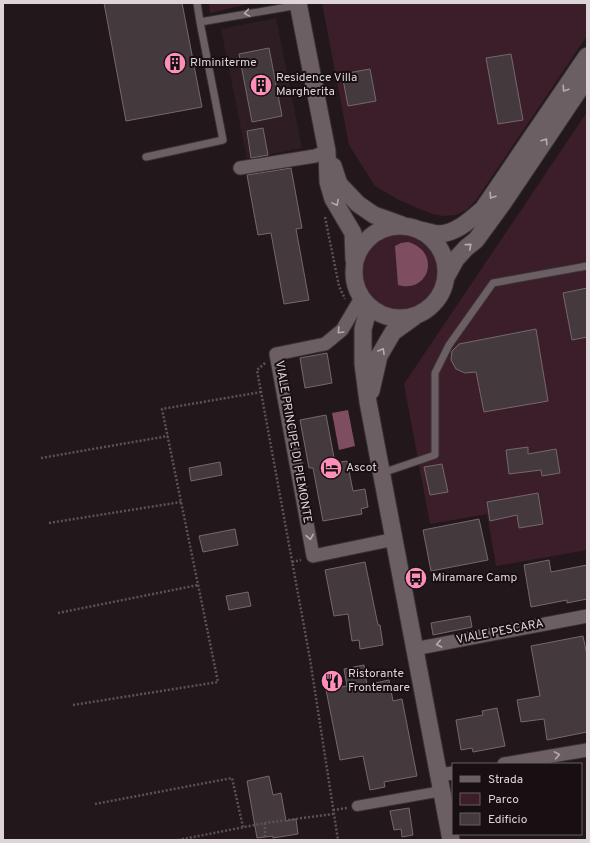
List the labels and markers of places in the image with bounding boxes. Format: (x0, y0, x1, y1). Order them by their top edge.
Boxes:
building icon: RIminiterme (162, 50, 188, 76)
place label: RIminiterme (190, 55, 257, 71)
place label: Residence Villa Margherita (276, 70, 357, 100)
building icon: Residence Villa Margherita (248, 72, 274, 98)
hotel icon: Ascot (318, 455, 344, 481)
place label: Ascot (346, 460, 377, 476)
bus stop icon: Miramare Camp (403, 565, 429, 591)
place label: Miramare Camp (432, 570, 517, 586)
place label: Ristorante Frontemare (348, 666, 410, 696)
restaurant icon: Ristorante Frontemare (319, 668, 345, 694)

